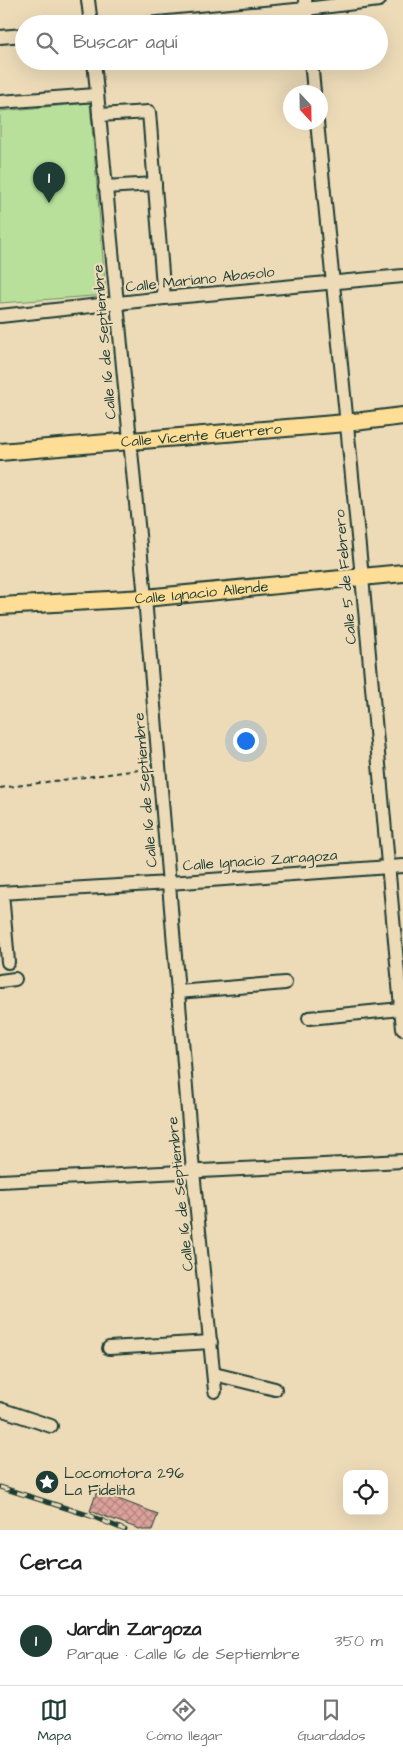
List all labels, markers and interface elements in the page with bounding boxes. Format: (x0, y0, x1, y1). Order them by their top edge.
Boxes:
search box (15, 15, 388, 70)
icon: search (33, 29, 61, 57)
text: Buscar aquí (73, 29, 177, 56)
north arrow (283, 85, 328, 130)
pin: 1 (33, 162, 65, 203)
street label: Calle Mariano Abasolo (125, 261, 276, 298)
street label: Calle 16 de Septiembre (87, 264, 122, 420)
street label: Calle Vicente Guerrero (120, 418, 283, 453)
street label: Calle 5 de Febrero (329, 508, 362, 645)
street label: Calle Ignacio Allende (134, 576, 269, 610)
street label: Calle 16 de Septiembre (128, 712, 163, 868)
your location (233, 728, 259, 754)
street label: Calle Ignacio Zaragoza (182, 845, 338, 877)
street label: Calle 16 de Septiembre (162, 1116, 199, 1272)
place label: Locomotora 296 La Fidelita (64, 1463, 184, 1501)
place icon: Locomotora 296 La Fidelita (34, 1469, 60, 1495)
map controls (343, 1470, 388, 1515)
button: locate (343, 1470, 388, 1515)
text: Cerca (20, 1548, 82, 1577)
text: Jardin Zargoza (67, 1616, 202, 1643)
text: 1 (35, 1630, 37, 1652)
text: 350 m (335, 1630, 383, 1652)
text: Parque · Calle 16 de Septiembre (67, 1643, 300, 1665)
tab: Mapa (38, 1696, 71, 1746)
tab: Cómo llegar (146, 1696, 222, 1746)
tab: Guardados (297, 1696, 365, 1746)

